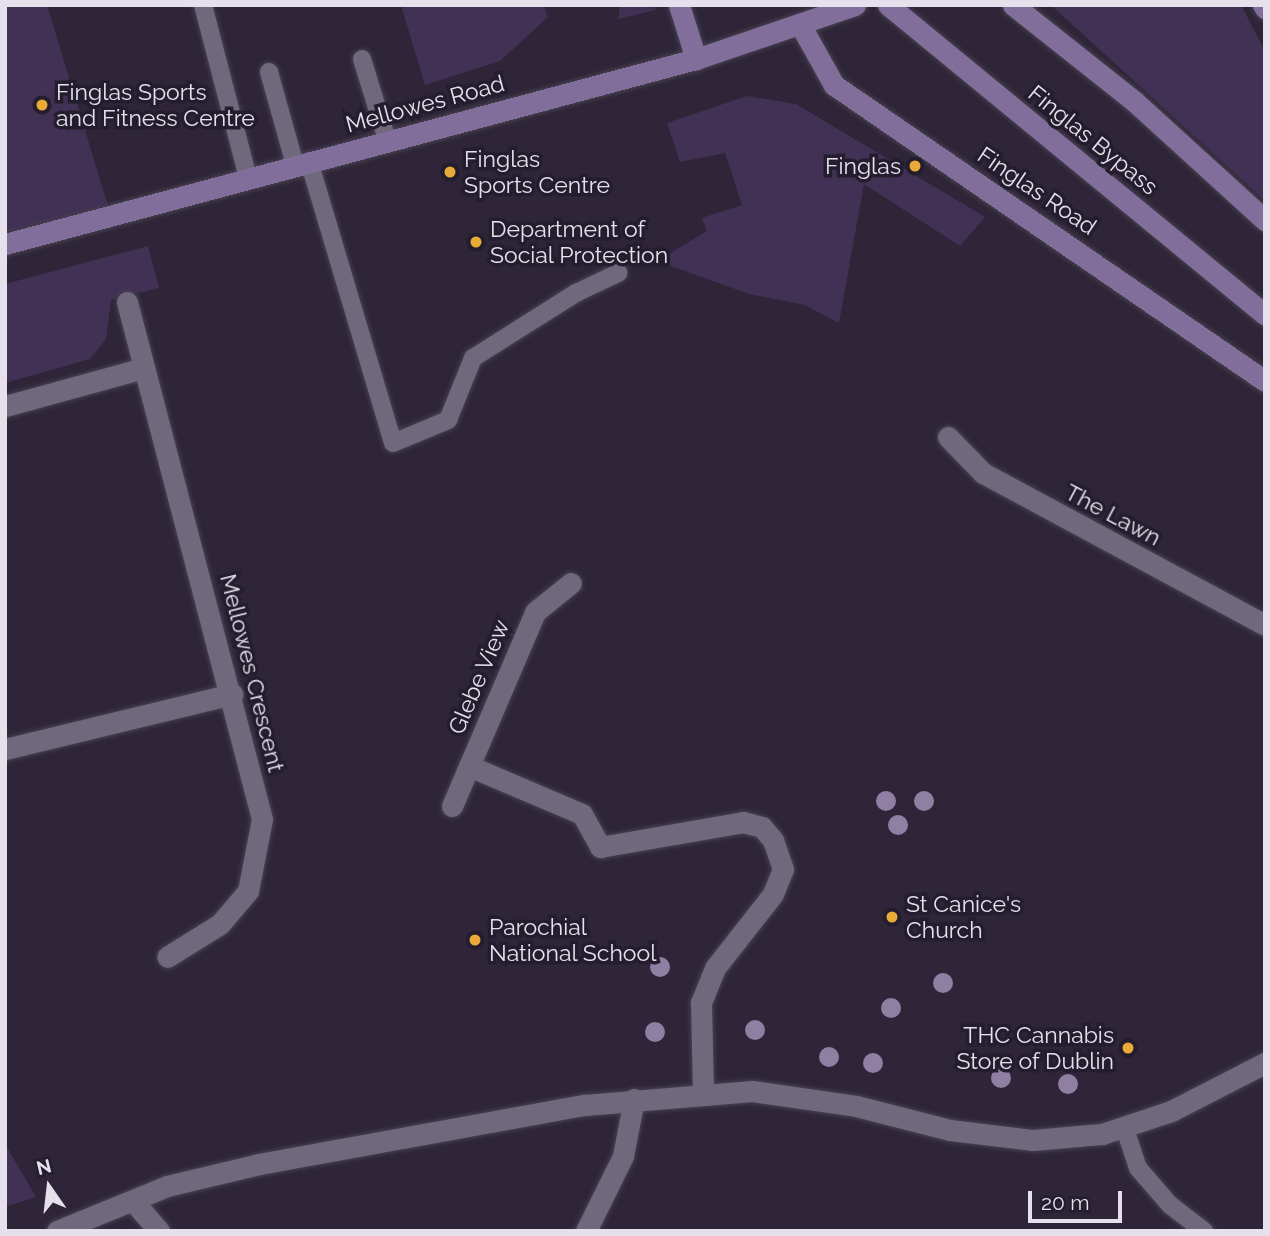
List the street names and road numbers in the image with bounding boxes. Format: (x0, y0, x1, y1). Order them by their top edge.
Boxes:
street label: Mellowes Road (343, 70, 507, 138)
street label: Finglas Bypass (1023, 79, 1163, 201)
street label: Finglas Road (972, 141, 1102, 241)
street label: The Lawn (1060, 478, 1166, 552)
street label: Mellowes Crescent (214, 571, 290, 775)
street label: Glebe View (442, 615, 516, 739)

